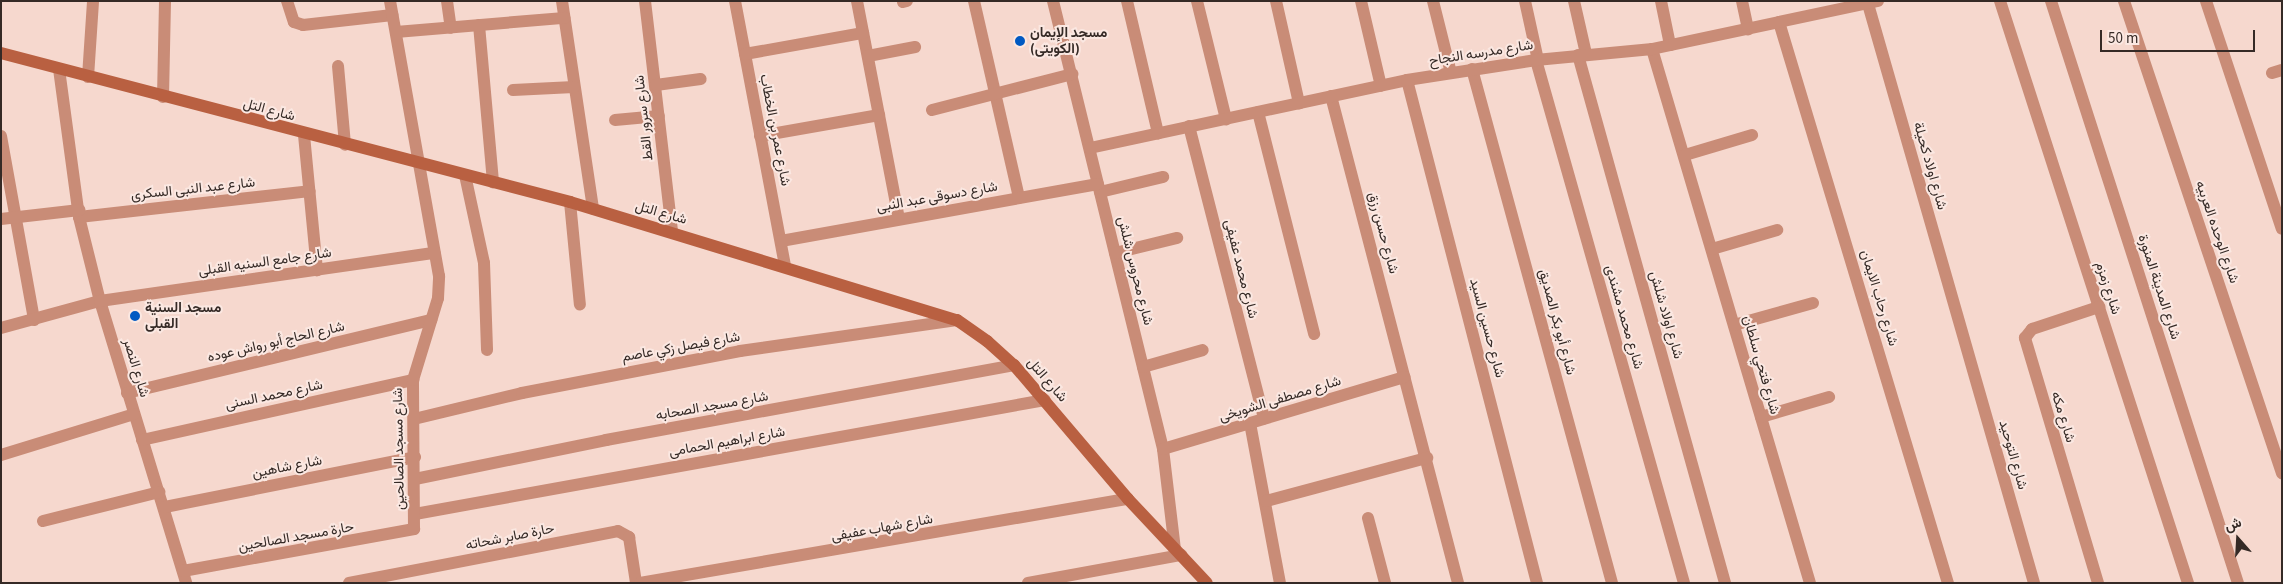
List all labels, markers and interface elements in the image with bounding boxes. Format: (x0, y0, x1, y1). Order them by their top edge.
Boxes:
scale bar (2103, 20, 2258, 52)
place label: مسجد الإيمان (الكويتى) (1030, 25, 1107, 58)
text: 50 m (2108, 28, 2138, 49)
marker: مسجد الإيمان (الكويتى) (1014, 35, 1026, 47)
street label: شارع مدرسه النجاح (1428, 36, 1534, 70)
street label: شارع عمر بن الخطاب (756, 73, 794, 187)
street label: شارع سرور القط (631, 74, 657, 162)
street label: شارع التل (241, 95, 297, 125)
street label: شارع اولاد كحيلة (1909, 120, 1951, 212)
street label: شارع عبد النبى السكرى (130, 174, 256, 204)
street label: شارع دسوقى عبد النبى (875, 178, 999, 216)
street label: شارع الوحده العربيه (2192, 178, 2242, 286)
street label: شارع حسن رزق (1364, 190, 1402, 276)
street label: شارع التل (633, 198, 689, 228)
street label: شارع محروس شلش (1113, 215, 1157, 327)
street label: شارع محمد عفيفى (1221, 218, 1261, 320)
street label: شارع المدينة المنورة (2134, 232, 2184, 342)
street label: شارع جامع السنيه القبلى (197, 244, 333, 280)
street label: شارع رحاب الايمان (1856, 248, 1902, 348)
street label: شارع زمزم (2092, 259, 2124, 317)
street label: شارع محمد مشندى (1601, 263, 1647, 371)
street label: شارع أبو بكر الصديق (1535, 267, 1579, 377)
street label: شارع اولاد شلش (1645, 269, 1687, 361)
street label: شارع حسين السيد (1466, 276, 1508, 380)
place label: مسجد السنية القبلى (145, 300, 221, 332)
marker: مسجد السنية القبلى (129, 310, 141, 322)
street label: شارع فتحي سلطان (1739, 314, 1783, 416)
street label: شارع الحاج أبو رواش عوده (206, 318, 346, 366)
street label: شارع فيصل زكي عاصم (621, 328, 741, 366)
street label: شارع النصر (119, 337, 153, 399)
street label: شارع التل (1023, 354, 1071, 406)
street label: شارع مصطفى الشويخى (1217, 372, 1343, 426)
street label: شارع محمد السنى (224, 376, 324, 414)
street label: شارع مسجد الصالحين (390, 388, 408, 510)
street label: شارع مسجد الصحابه (654, 388, 770, 424)
street label: شارع مكه (2047, 389, 2079, 445)
street label: شارع التوحيد (1995, 418, 2031, 492)
street label: شارع ابراهيم الحمامى (668, 423, 786, 461)
street label: شارع شاهين (251, 452, 323, 482)
street label: شارع شهاب عفيفى (830, 511, 934, 545)
text: ش (2222, 513, 2244, 537)
north arrow (2213, 514, 2263, 564)
street label: حارة مسجد الصالحين (237, 519, 355, 555)
street label: حارة صابر شحاته (464, 520, 556, 554)

